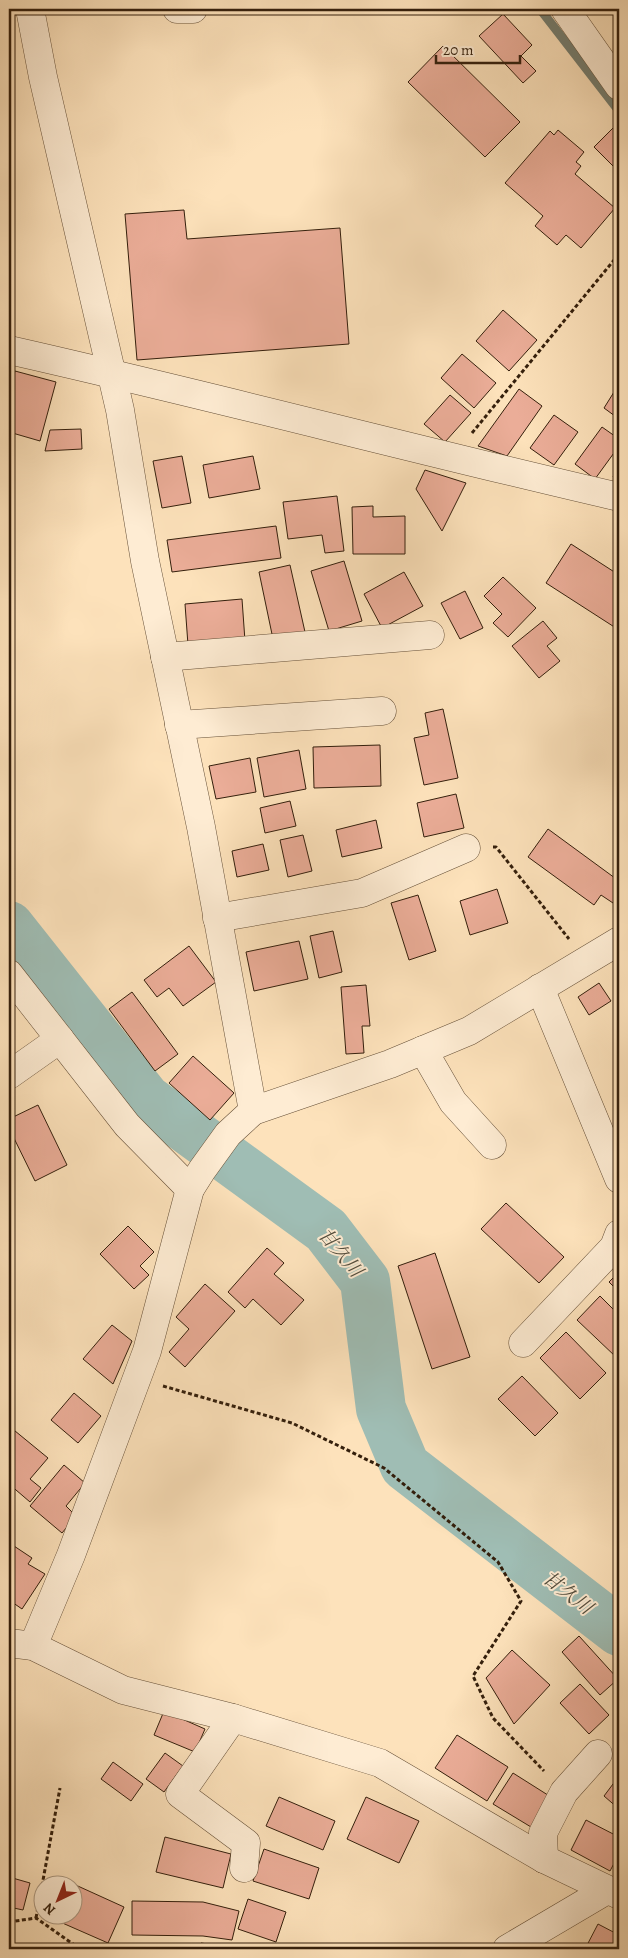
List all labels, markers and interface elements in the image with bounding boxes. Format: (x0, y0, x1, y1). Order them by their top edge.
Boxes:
scale bar (436, 32, 519, 64)
text: 20 m (443, 40, 474, 60)
water label: 甘久川 (312, 1222, 370, 1284)
water label: 甘久川 (537, 1565, 599, 1622)
north arrow (32, 1876, 82, 1926)
text: N (39, 1899, 60, 1920)

